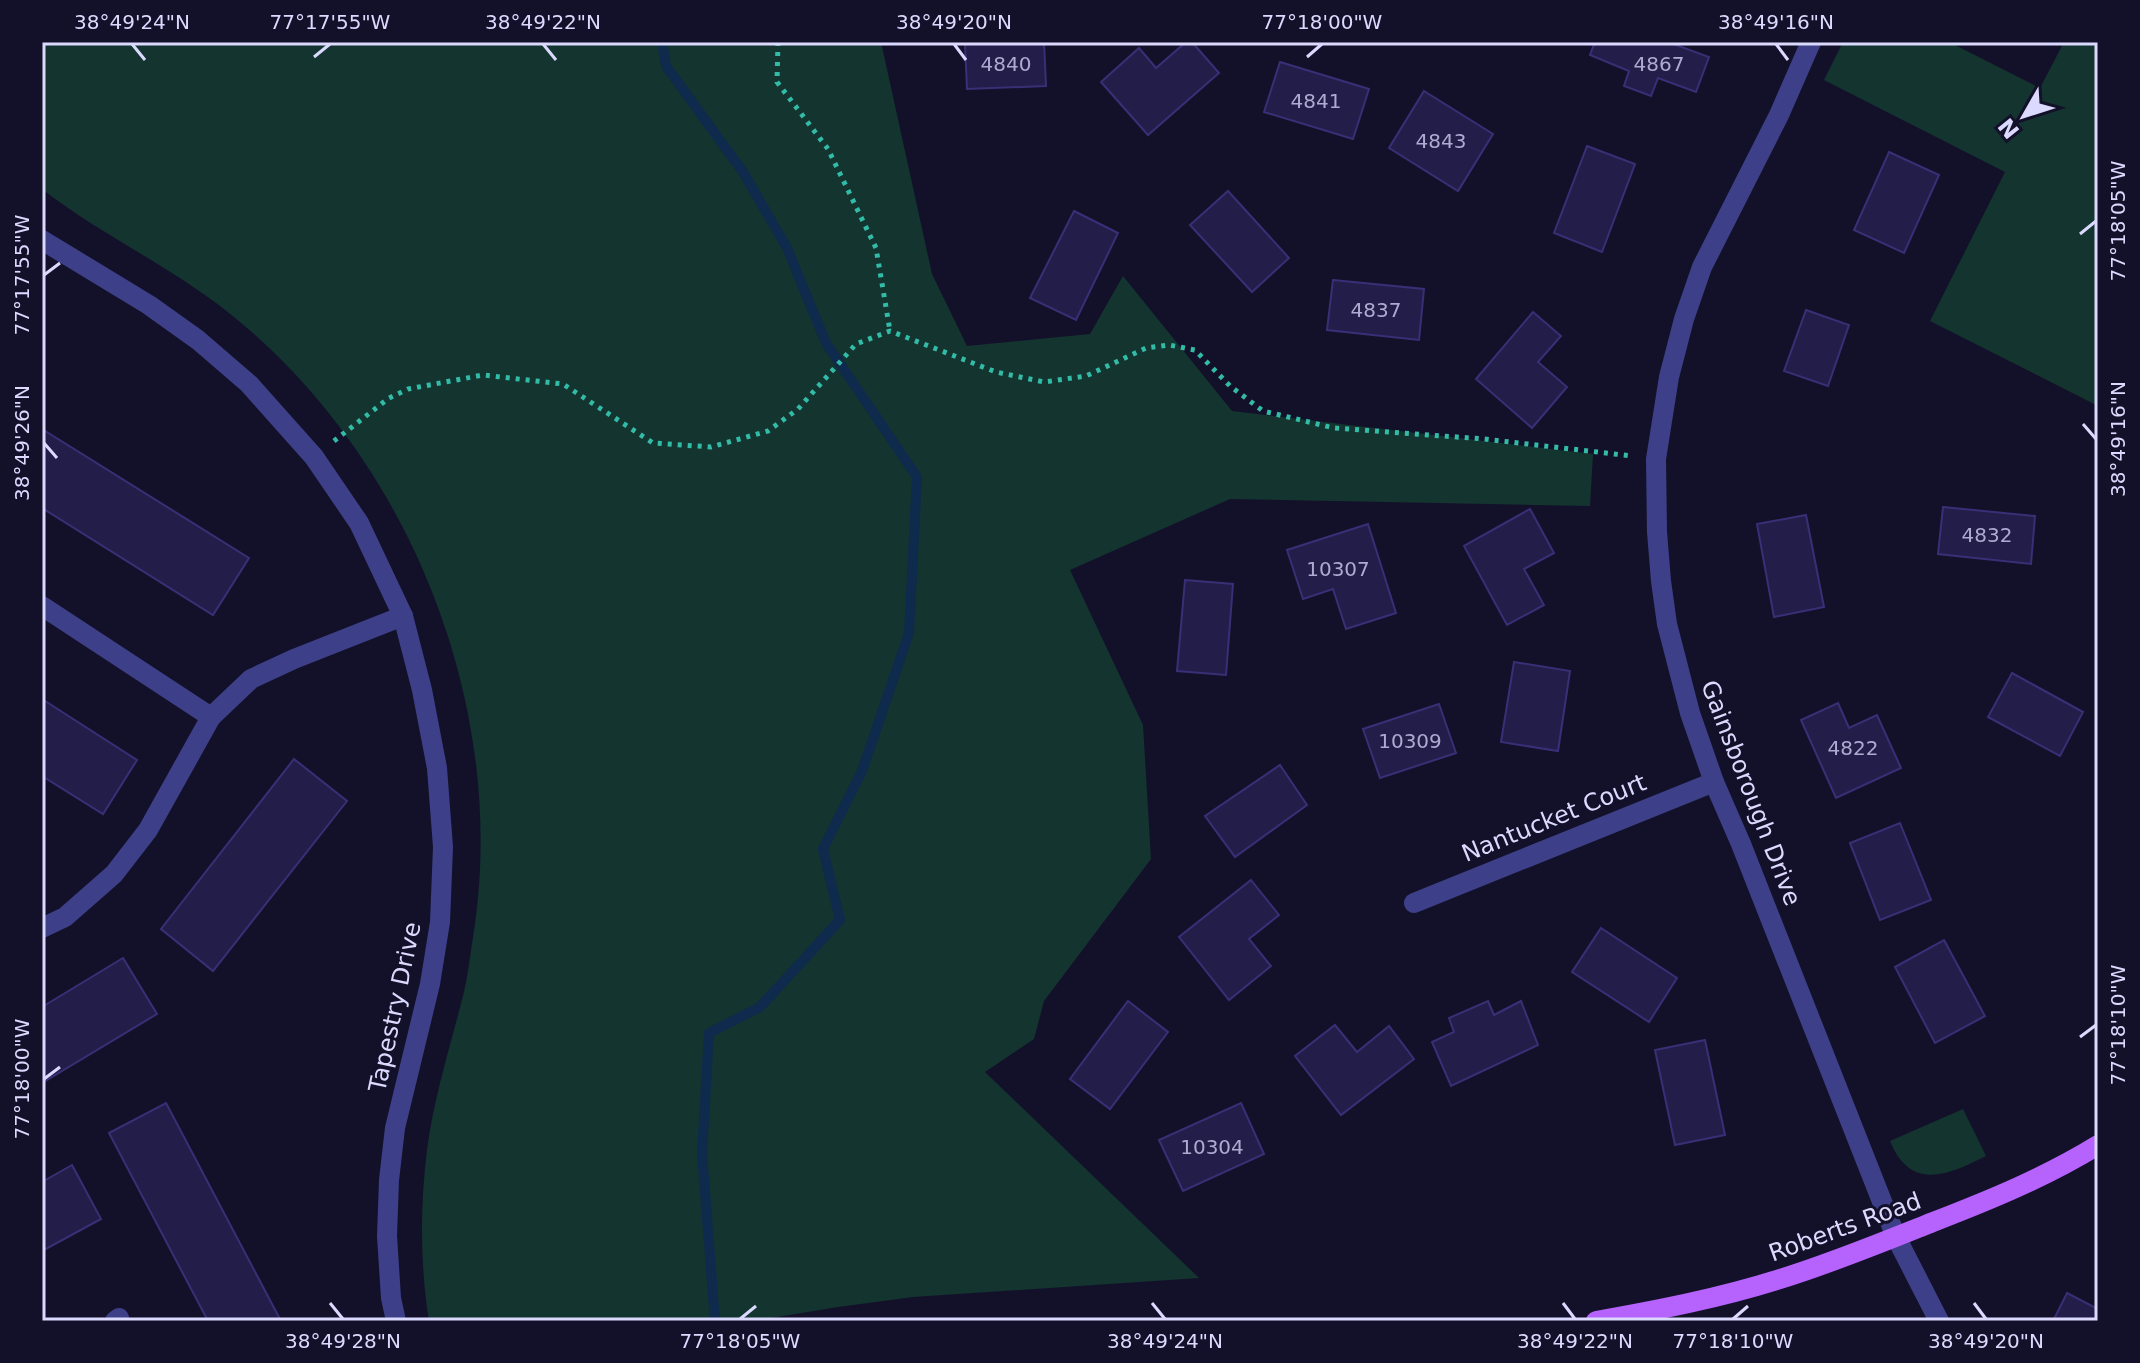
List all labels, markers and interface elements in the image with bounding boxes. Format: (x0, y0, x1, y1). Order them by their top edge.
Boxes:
text: 38°49'24"N (74, 10, 190, 34)
text: 77°17'55"W (270, 10, 391, 34)
text: 38°49'22"N (485, 10, 601, 34)
text: 38°49'20"N (896, 10, 1012, 34)
text: 77°18'00"W (1262, 10, 1383, 34)
text: 38°49'16"N (1718, 10, 1834, 34)
house number: 4840 (981, 52, 1031, 76)
house number: 4867 (1634, 52, 1684, 76)
north arrow (1984, 76, 2064, 156)
house number: 4841 (1291, 89, 1341, 113)
text: N (1993, 113, 2024, 143)
house number: 4843 (1416, 129, 1466, 153)
text: 77°18'05"W (2106, 160, 2130, 281)
text: 77°17'55"W (10, 214, 34, 335)
house number: 4837 (1351, 298, 1401, 322)
text: 38°49'16"N (2106, 381, 2130, 497)
text: 38°49'26"N (10, 385, 34, 501)
house number: 4832 (1962, 523, 2012, 547)
house number: 10307 (1306, 557, 1370, 581)
street label: Gainsborough Drive (1695, 676, 1807, 910)
house number: 10309 (1378, 729, 1442, 753)
house number: 4822 (1828, 736, 1878, 760)
street label: Nantucket Court (1458, 768, 1650, 868)
street label: Tapestry Drive (363, 919, 427, 1095)
text: 77°18'10"W (2106, 964, 2130, 1085)
text: 77°18'00"W (10, 1018, 34, 1139)
house number: 10304 (1180, 1135, 1244, 1159)
street label: Roberts Road (1765, 1186, 1925, 1268)
text: 38°49'28"N (285, 1329, 401, 1353)
text: 77°18'05"W (680, 1329, 801, 1353)
text: 38°49'24"N (1107, 1329, 1223, 1353)
text: 38°49'22"N (1517, 1329, 1633, 1353)
text: 77°18'10"W (1673, 1329, 1794, 1353)
text: 38°49'20"N (1928, 1329, 2044, 1353)

